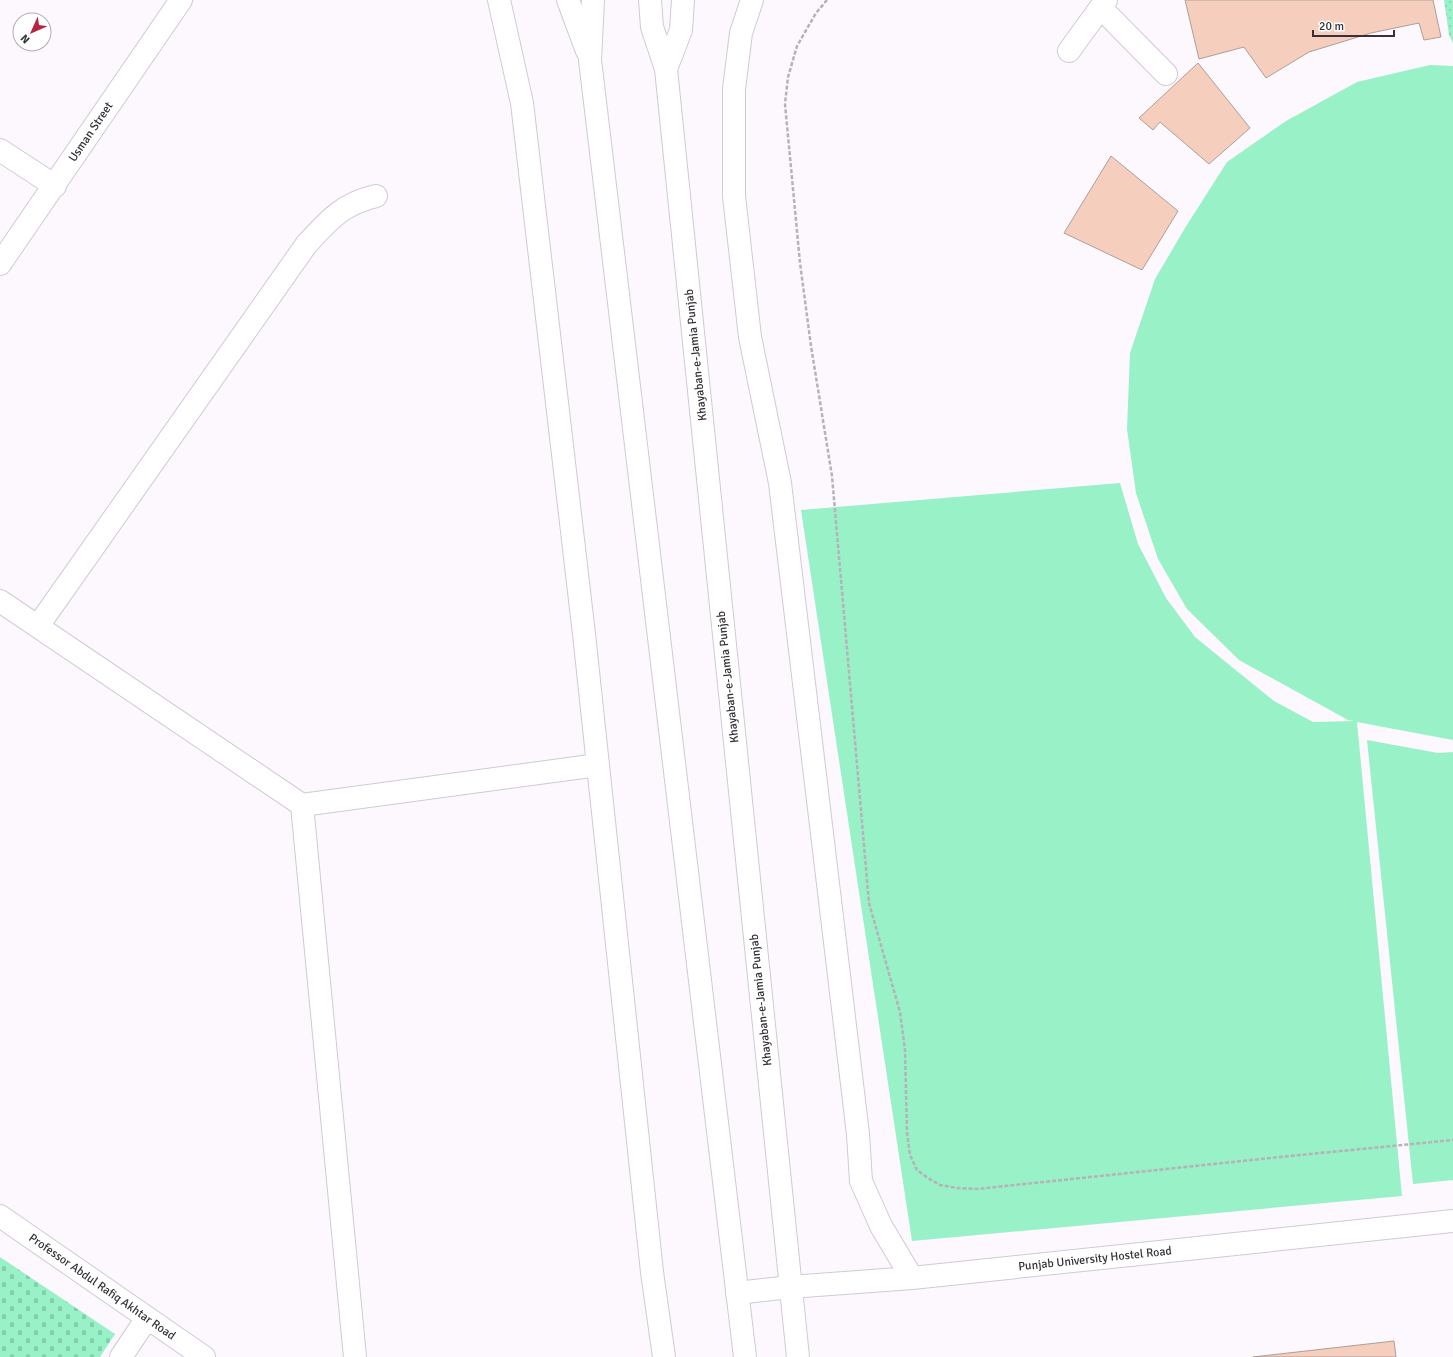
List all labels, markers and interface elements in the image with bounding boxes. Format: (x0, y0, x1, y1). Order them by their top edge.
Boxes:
north arrow (12, 12, 52, 52)
scale bar (1313, 12, 1394, 38)
text: 20 m (1319, 19, 1344, 34)
text: N (18, 31, 33, 46)
street label: Usman Street (65, 99, 117, 165)
street label: Khayaban-e-Jamia Punjab (682, 288, 710, 422)
street label: Khayaban-e-Jamia Punjab (714, 610, 742, 744)
street label: Khayaban-e-Jamia Punjab (747, 933, 775, 1067)
street label: Professor Abdul Rafiq Akhtar Road (26, 1231, 178, 1343)
street label: Punjab University Hostel Road (1018, 1243, 1172, 1275)

